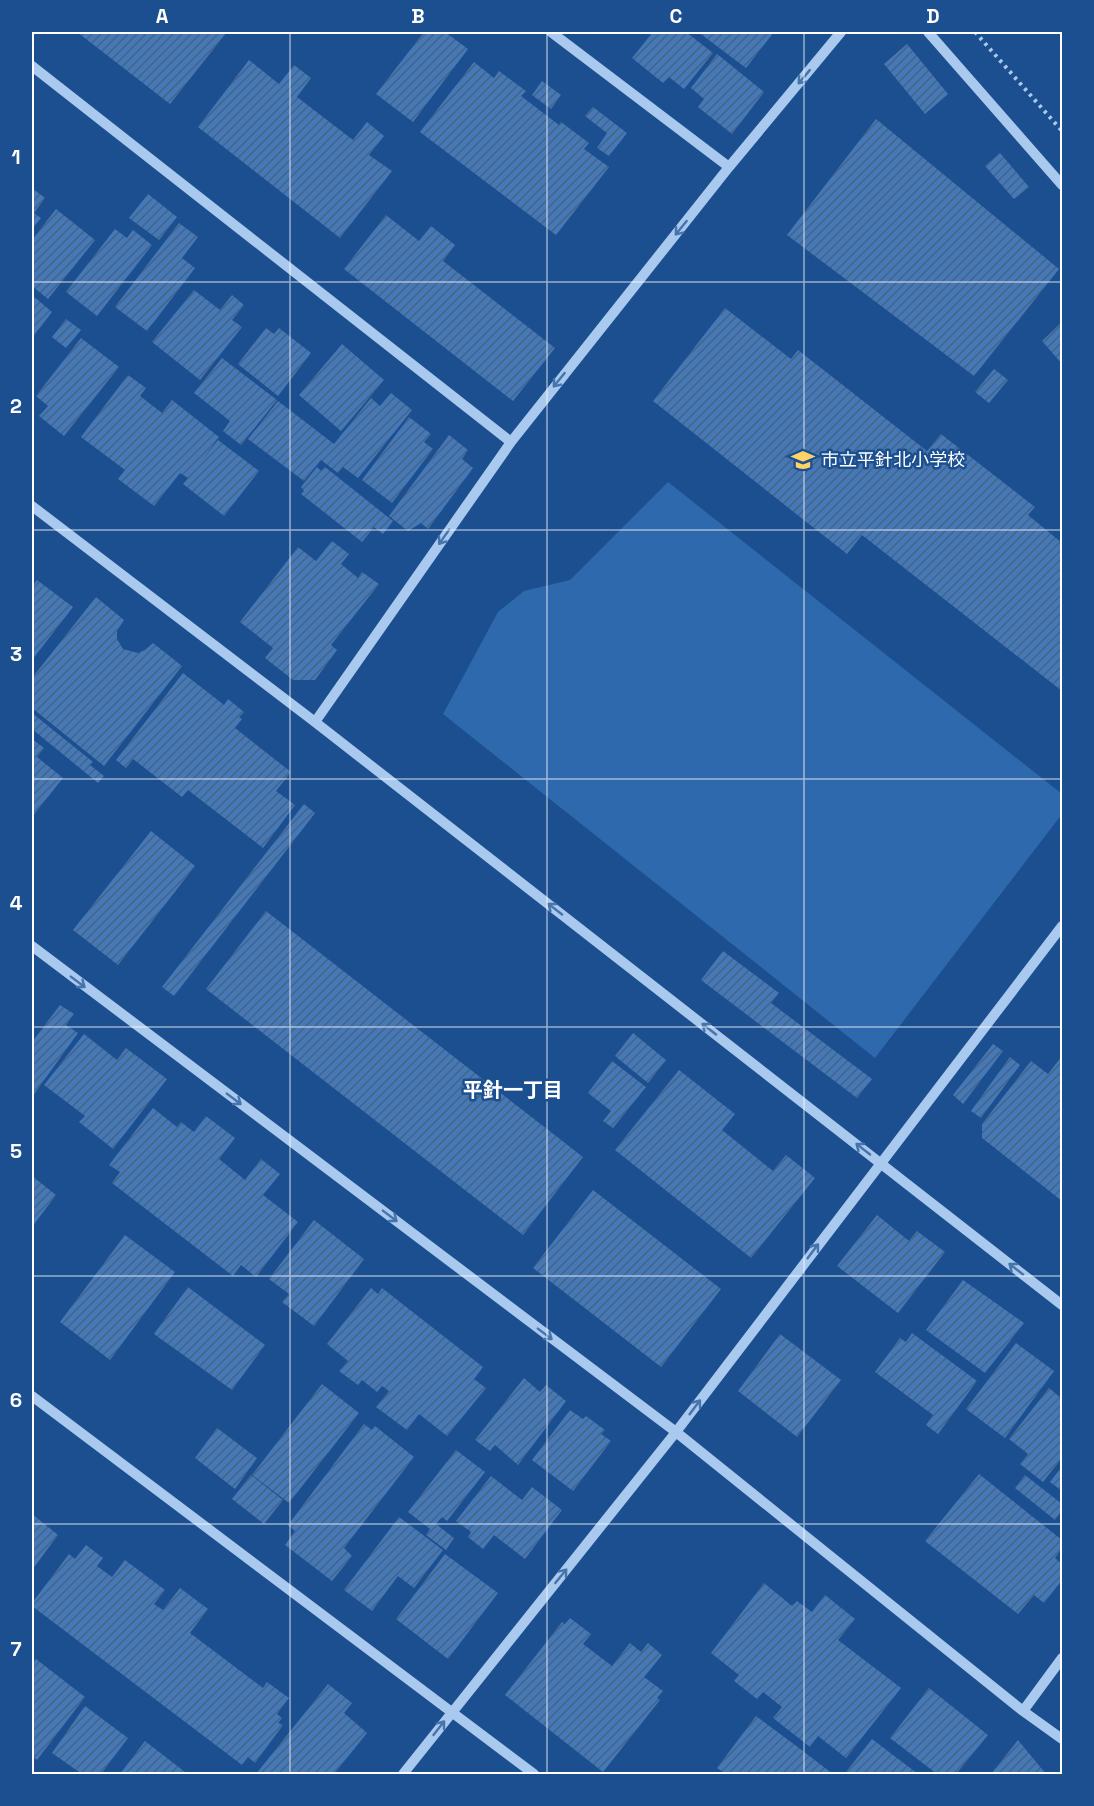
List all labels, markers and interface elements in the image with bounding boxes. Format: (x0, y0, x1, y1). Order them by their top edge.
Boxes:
text: A (156, 3, 169, 29)
text: B (411, 3, 425, 29)
text: C (670, 3, 683, 29)
text: D (926, 3, 940, 29)
one-way arrow (797, 69, 811, 84)
text: 1 (11, 144, 21, 170)
one-way arrow (674, 220, 687, 236)
one-way arrow (553, 372, 566, 388)
text: 2 (10, 393, 22, 419)
school or university icon: 市立平針北小学校 (790, 447, 816, 473)
place label: 市立平針北小学校 (821, 448, 965, 471)
one-way arrow (438, 529, 450, 545)
text: 3 (10, 641, 22, 667)
text: 4 (10, 890, 23, 916)
one-way arrow (548, 902, 564, 915)
one-way arrow (70, 975, 86, 988)
one-way arrow (701, 1022, 717, 1035)
district label: 平針一丁目 (463, 1077, 563, 1103)
one-way arrow (226, 1092, 242, 1105)
text: 5 (10, 1138, 22, 1164)
one-way arrow (855, 1142, 871, 1155)
one-way arrow (381, 1210, 397, 1223)
one-way arrow (807, 1244, 819, 1260)
one-way arrow (1009, 1262, 1025, 1275)
one-way arrow (537, 1327, 553, 1340)
text: 6 (10, 1387, 22, 1413)
one-way arrow (689, 1399, 702, 1415)
one-way arrow (554, 1568, 567, 1584)
text: 7 (10, 1636, 22, 1662)
one-way arrow (432, 1720, 445, 1736)

